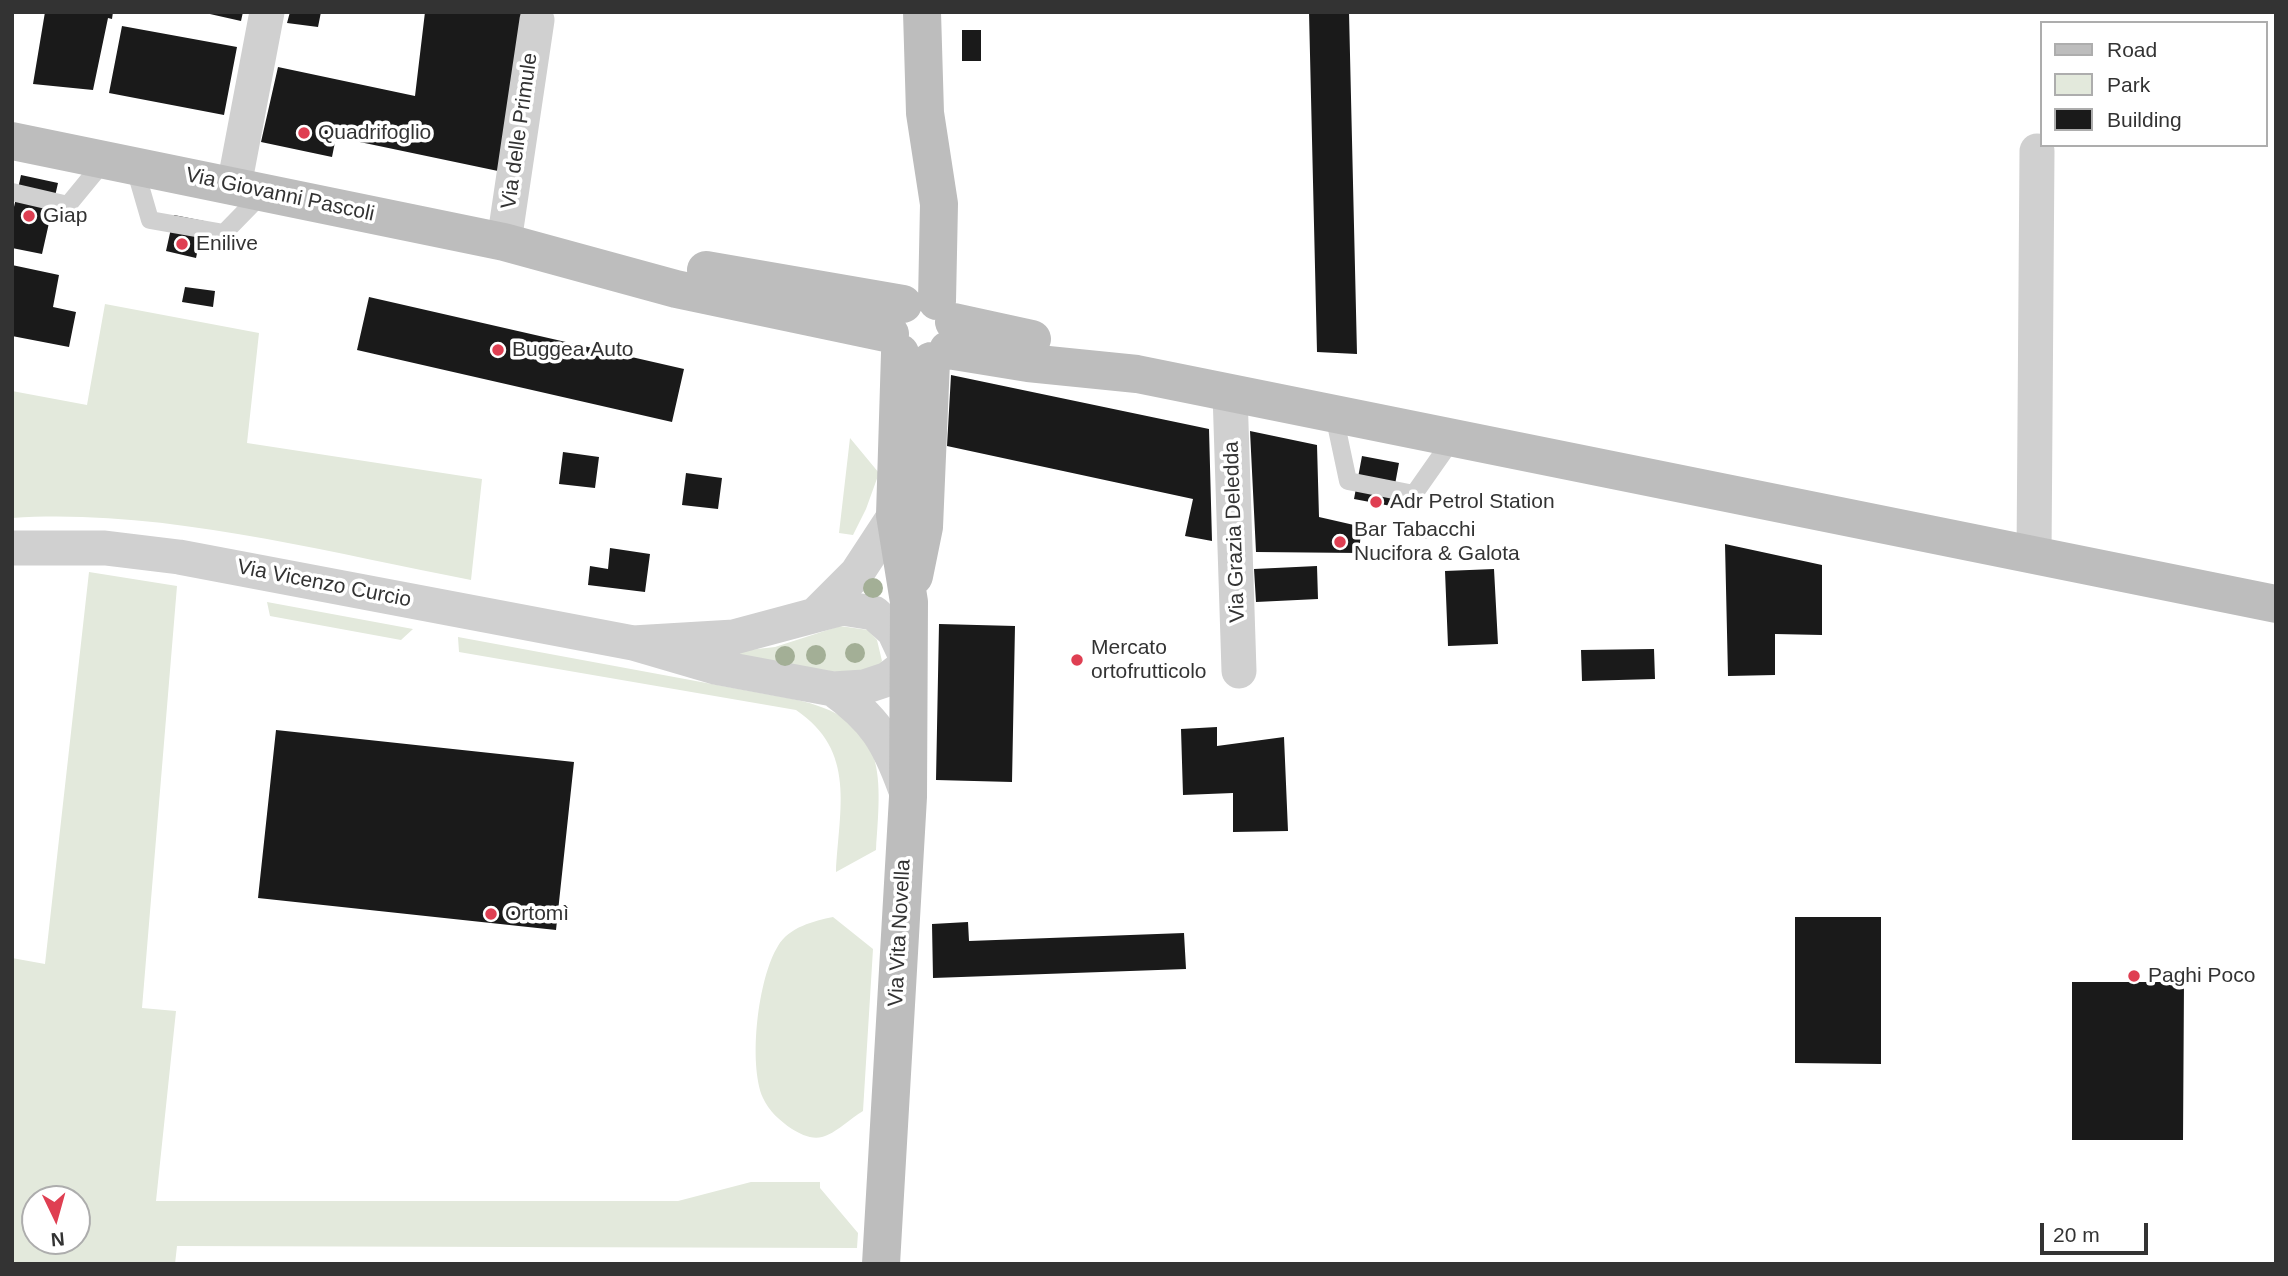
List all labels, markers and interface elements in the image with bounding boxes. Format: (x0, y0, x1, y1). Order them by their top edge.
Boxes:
legend (2039, 21, 2267, 147)
text: Road (2107, 38, 2157, 61)
street label: Via delle Primule (497, 51, 543, 211)
text: Park (2107, 73, 2150, 96)
text: Building (2107, 108, 2182, 131)
place label: Quadrifoglio (318, 120, 431, 146)
marker: Quadrifoglio (296, 125, 312, 141)
street label: Via Giovanni Pascoli (183, 163, 377, 227)
place label: Giap (43, 203, 87, 229)
marker: Giap (21, 208, 37, 224)
place label: Enilive (196, 231, 258, 257)
marker: Enilive (174, 236, 190, 252)
place label: Buggea Auto (512, 337, 633, 363)
marker: Buggea Auto (490, 342, 506, 358)
street label: Via Grazia Deledda (1219, 441, 1251, 623)
place label: Adr Petrol Station (1390, 489, 1555, 515)
marker: Adr Petrol Station (1368, 494, 1384, 510)
place label: Bar Tabacchi Nucifora & Galota (1354, 517, 1520, 567)
marker: Bar Tabacchi Nucifora & Galota (1332, 534, 1348, 550)
street label: Via Vicenzo Curcio (235, 555, 413, 613)
place label: Mercato ortofrutticolo (1091, 635, 1207, 685)
marker: Mercato ortofrutticolo (1069, 652, 1085, 668)
street label: Via Vita Novella (884, 859, 916, 1007)
place label: Ortomì (505, 901, 569, 927)
marker: Ortomì (483, 906, 499, 922)
place label: Paghi Poco (2148, 963, 2255, 989)
marker: Paghi Poco (2126, 968, 2142, 984)
north arrow (21, 1185, 91, 1255)
scale bar (2043, 1210, 2152, 1254)
text: 20 m (2053, 1223, 2100, 1246)
text: N (50, 1228, 65, 1250)

